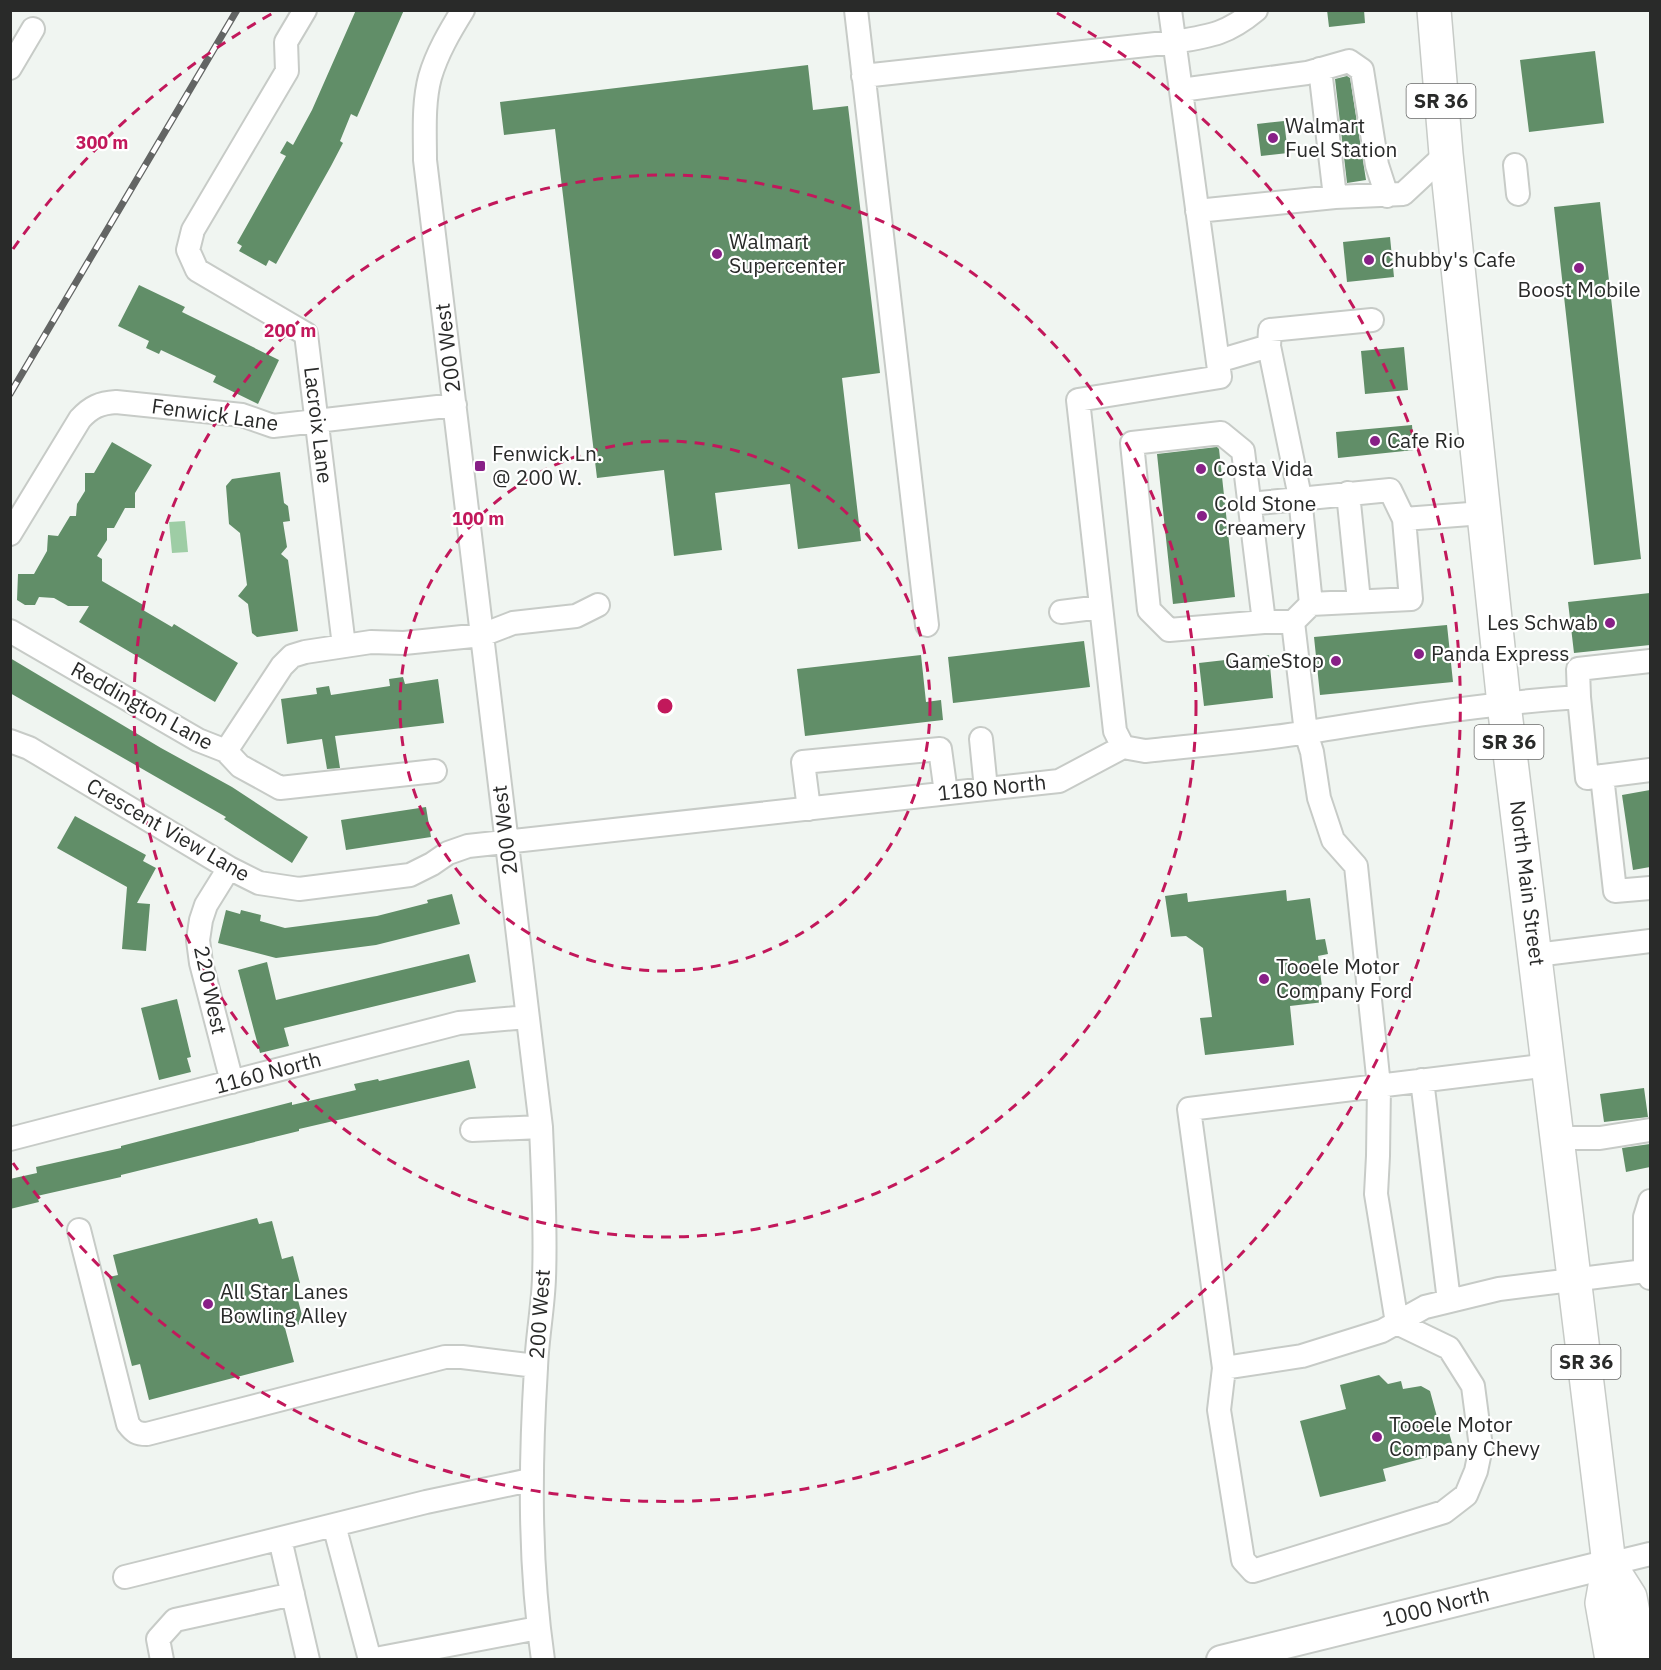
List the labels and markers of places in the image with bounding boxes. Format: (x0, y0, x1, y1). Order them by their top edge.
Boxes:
place label: Walmart Fuel Station (1285, 111, 1397, 163)
marker: Walmart Fuel Station (1266, 131, 1280, 145)
place label: Walmart Supercenter (729, 227, 845, 279)
place label: Chubby's Cafe (1381, 245, 1516, 273)
marker: Walmart Supercenter (710, 247, 724, 261)
marker: Chubby's Cafe (1362, 253, 1376, 267)
marker: Boost Mobile (1572, 261, 1586, 275)
place label: Boost Mobile (1517, 275, 1641, 303)
place label: Cafe Rio (1387, 426, 1465, 454)
marker: Cafe Rio (1368, 434, 1382, 448)
place label: Fenwick Ln. @ 200 W. (492, 439, 603, 491)
place label: Costa Vida (1213, 454, 1313, 482)
marker: Fenwick Ln. @ 200 W. (473, 459, 487, 473)
marker: Costa Vida (1194, 462, 1208, 476)
place label: Cold Stone Creamery (1214, 489, 1316, 541)
marker: Cold Stone Creamery (1195, 509, 1209, 523)
place label: Les Schwab (1487, 608, 1598, 636)
marker: Les Schwab (1603, 616, 1617, 630)
place label: Panda Express (1431, 639, 1570, 667)
place label: GameStop (1225, 646, 1324, 674)
marker: Panda Express (1412, 647, 1426, 661)
marker: GameStop (1329, 654, 1343, 668)
centre of rings (655, 696, 675, 716)
place label: Tooele Motor Company Ford (1276, 952, 1412, 1004)
marker: Tooele Motor Company Ford (1257, 972, 1271, 986)
place label: All Star Lanes Bowling Alley (220, 1277, 349, 1329)
marker: All Star Lanes Bowling Alley (201, 1297, 215, 1311)
place label: Tooele Motor Company Chevy (1389, 1410, 1540, 1462)
marker: Tooele Motor Company Chevy (1370, 1430, 1384, 1444)

